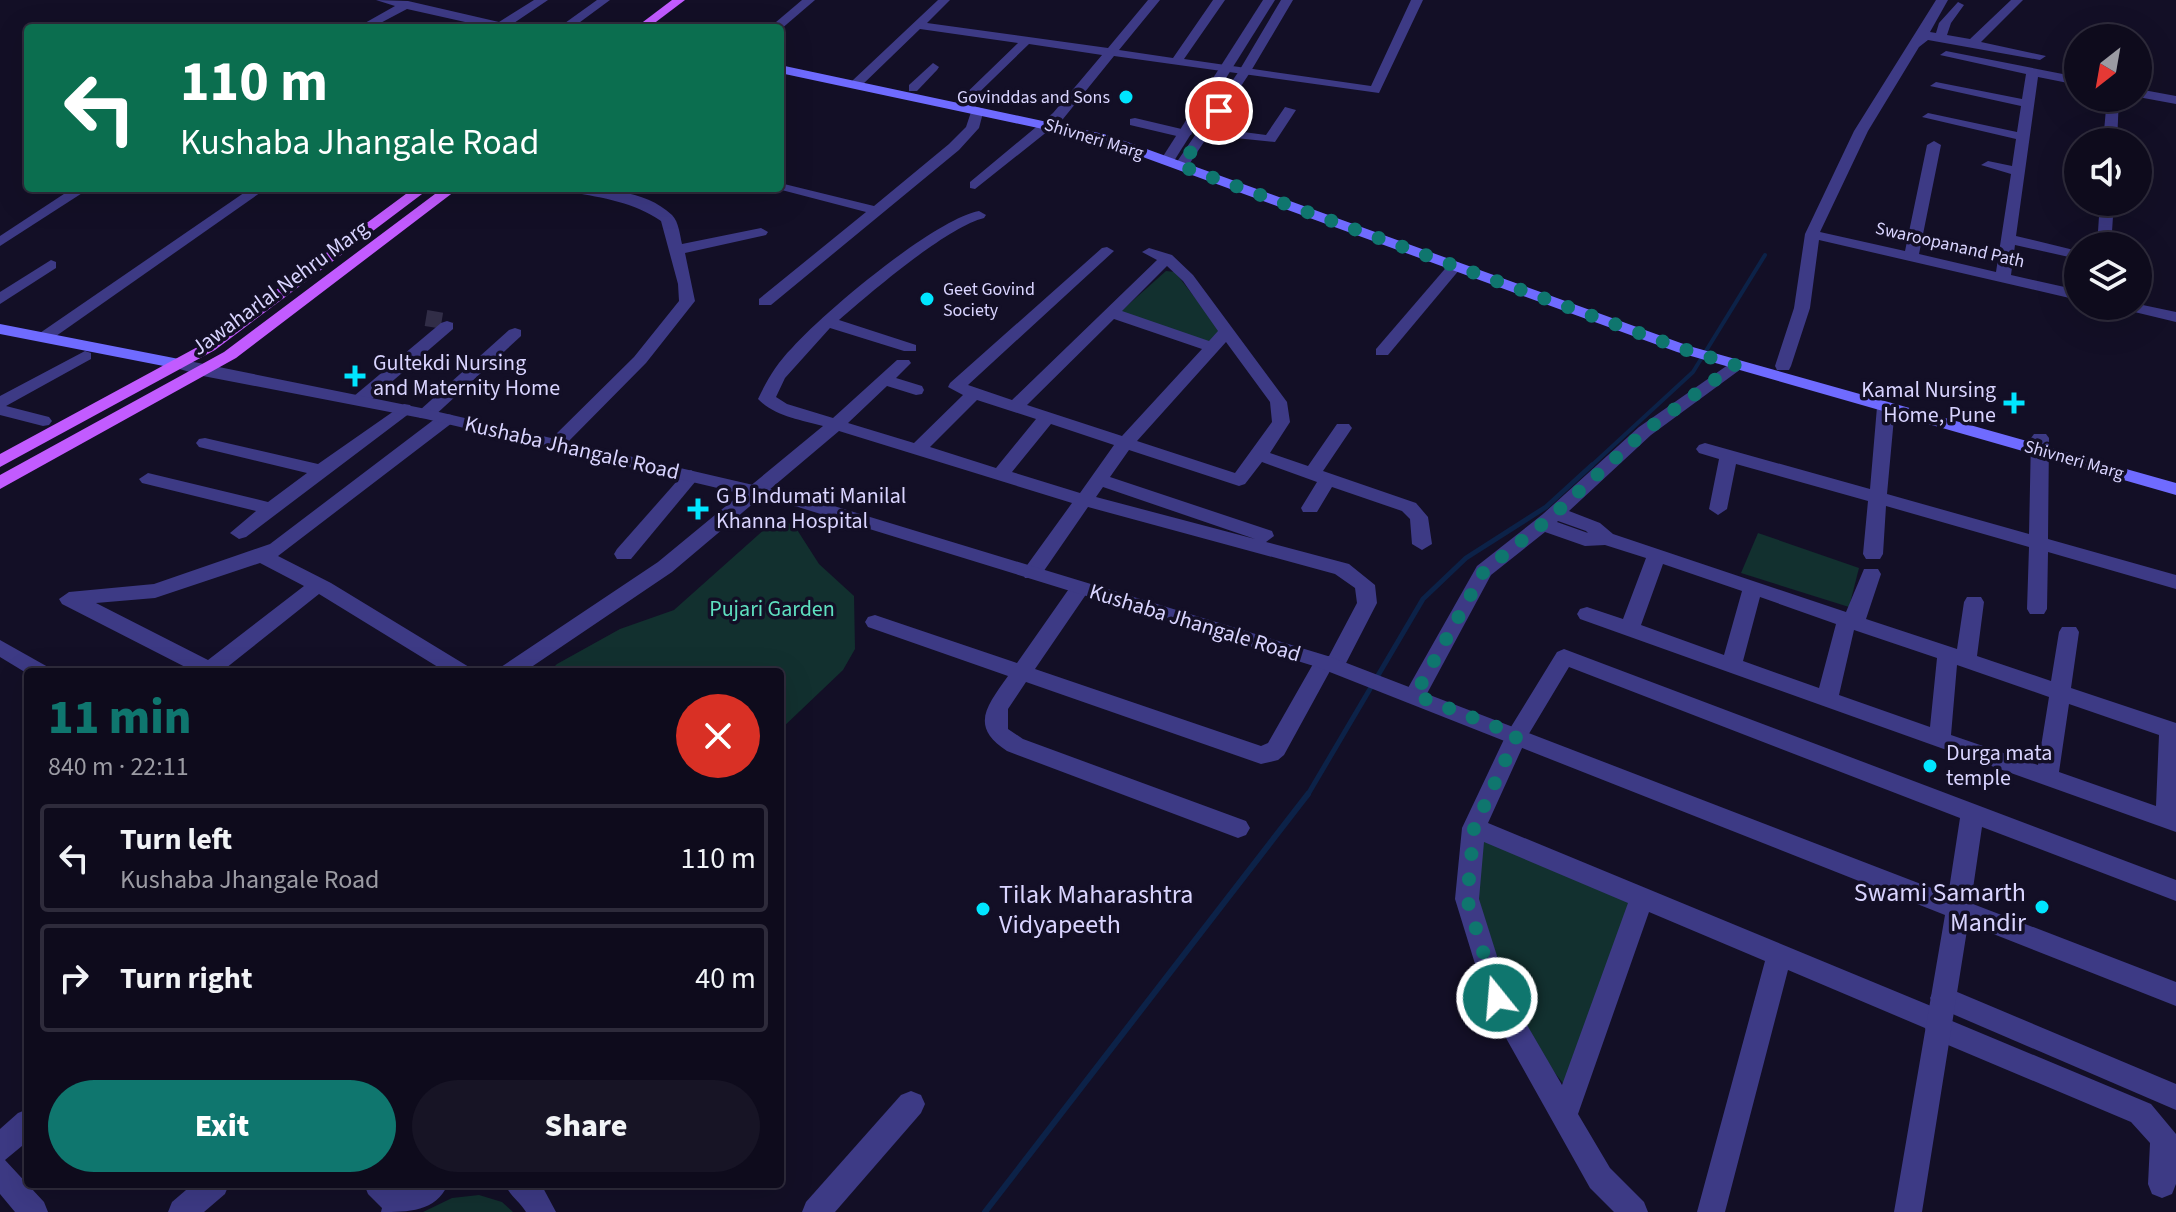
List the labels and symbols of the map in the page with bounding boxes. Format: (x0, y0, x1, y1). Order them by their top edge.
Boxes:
north arrow (2064, 24, 2152, 112)
pin (1185, 77, 1253, 145)
place label: Govinddas and Sons (957, 85, 1110, 110)
marker: Govinddas and Sons (1117, 88, 1135, 106)
street label: Shivneri Marg (1041, 112, 1147, 166)
street label: Jawaharlal Nehru Marg (185, 213, 375, 363)
street label: Swaroopanand Path (1873, 216, 2027, 274)
place label: Geet Govind Society (943, 277, 1035, 323)
marker: Geet Govind Society (918, 290, 936, 308)
place label: Gultekdi Nursing and Maternity Home (373, 347, 560, 404)
marker: Gultekdi Nursing and Maternity Home (344, 365, 366, 387)
place label: Kamal Nursing Home, Pune (1861, 374, 1996, 431)
marker: Kamal Nursing Home, Pune (2003, 392, 2025, 414)
street label: Kushaba Jhangale Road (461, 408, 683, 488)
street label: Shivneri Marg (2021, 434, 2127, 486)
place label: G B Indumati Manilal Khanna Hospital (716, 480, 906, 537)
marker: G B Indumati Manilal Khanna Hospital (687, 498, 709, 520)
street label: Kushaba Jhangale Road (1085, 576, 1305, 670)
park label: Pujari Garden (709, 593, 835, 625)
place label: Durga mata temple (1946, 737, 2052, 794)
marker: Durga mata temple (1921, 757, 1939, 775)
place label: Swami Samarth Mandir (1854, 874, 2027, 941)
place label: Tilak Maharashtra Vidyapeeth (999, 876, 1193, 943)
marker: Swami Samarth Mandir (2033, 898, 2051, 916)
marker: Tilak Maharashtra Vidyapeeth (974, 900, 992, 918)
position arrow (1455, 956, 1539, 1040)

